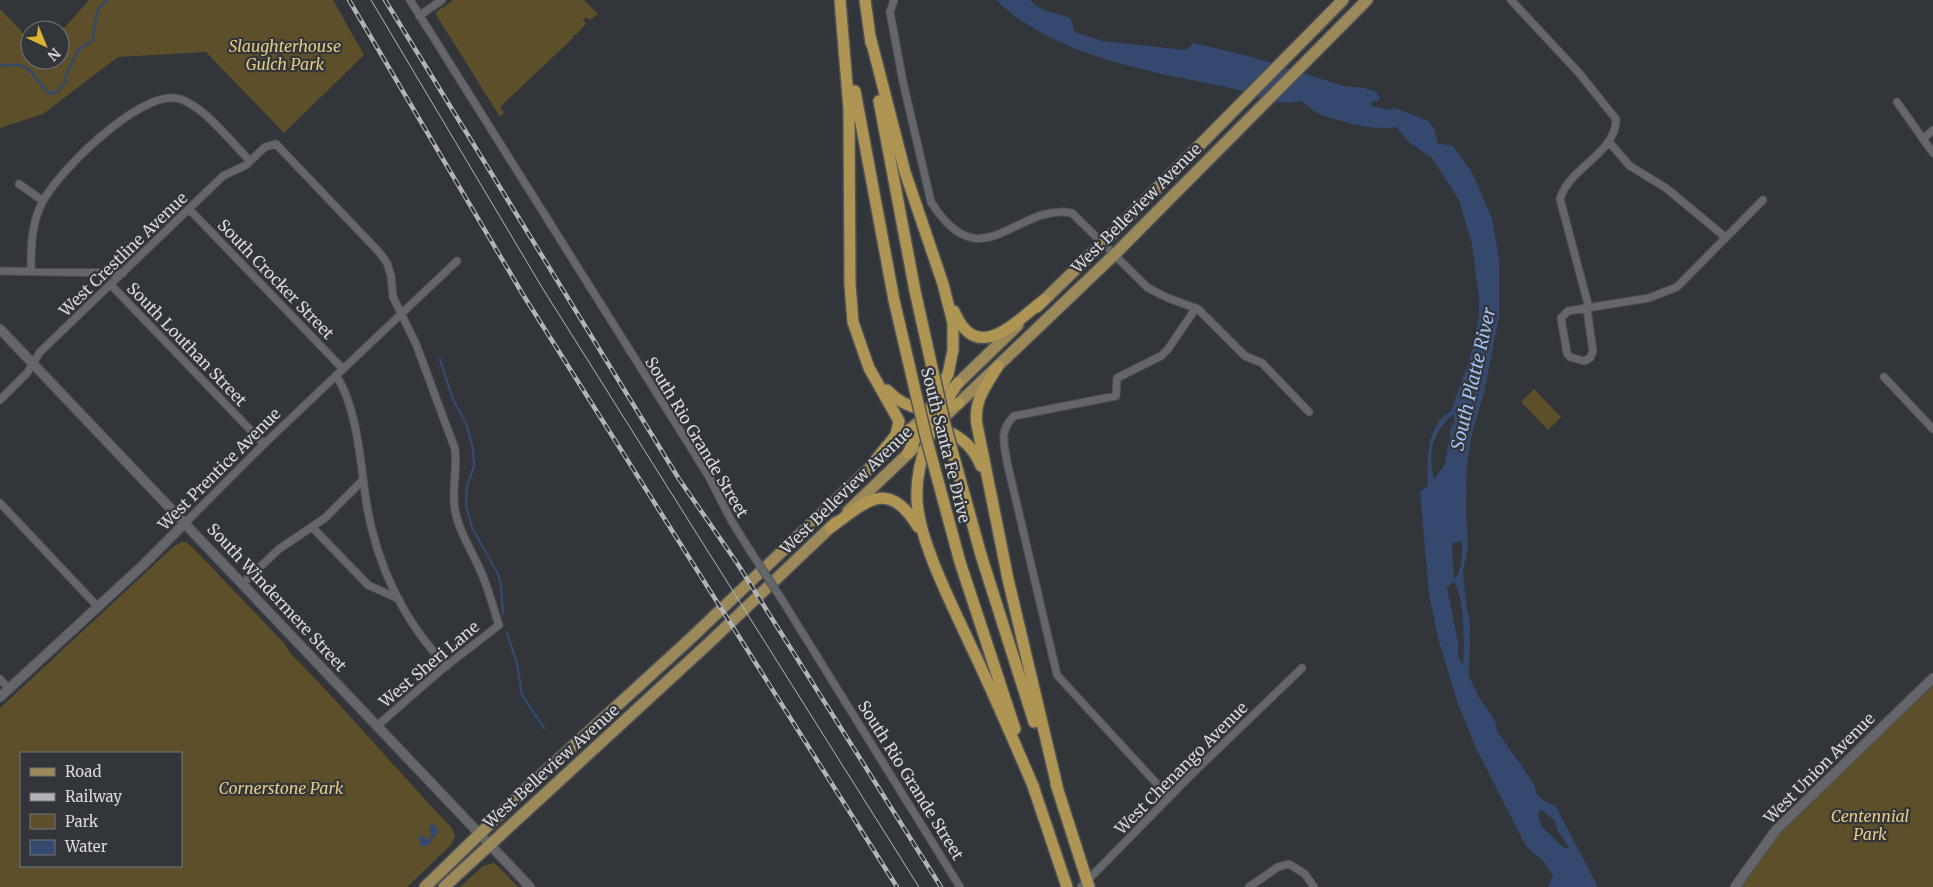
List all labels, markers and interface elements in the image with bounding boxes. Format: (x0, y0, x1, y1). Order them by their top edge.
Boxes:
north arrow (20, 20, 70, 70)
park label: Slaughterhouse Gulch Park (229, 36, 341, 74)
text: N (44, 44, 64, 65)
street label: West Belleview Avenue (1066, 139, 1205, 278)
street label: West Crestline Avenue (54, 188, 191, 321)
street label: South Crocker Street (214, 215, 339, 344)
street label: South Louthan Street (123, 278, 252, 411)
water label: South Platte River (1445, 305, 1501, 453)
street label: South Rio Grande Street (641, 353, 753, 522)
street label: South Santa Fe Drive (917, 365, 975, 525)
street label: West Prentice Avenue (153, 404, 284, 535)
street label: West Belleview Avenue (775, 422, 916, 559)
street label: South Windermere Street (203, 519, 351, 676)
street label: West Sheri Lane (374, 616, 483, 712)
street label: South Rio Grande Street (854, 697, 969, 864)
street label: West Chenango Avenue (1110, 698, 1251, 839)
street label: West Belleview Avenue (478, 700, 623, 833)
street label: West Union Avenue (1759, 708, 1879, 828)
legend (20, 752, 182, 867)
text: Road (65, 762, 101, 781)
park label: Cornerstone Park (219, 778, 344, 798)
text: Railway (65, 787, 122, 806)
park label: Centennial Park (1831, 806, 1910, 844)
text: Park (65, 812, 99, 831)
text: Water (64, 837, 108, 856)

